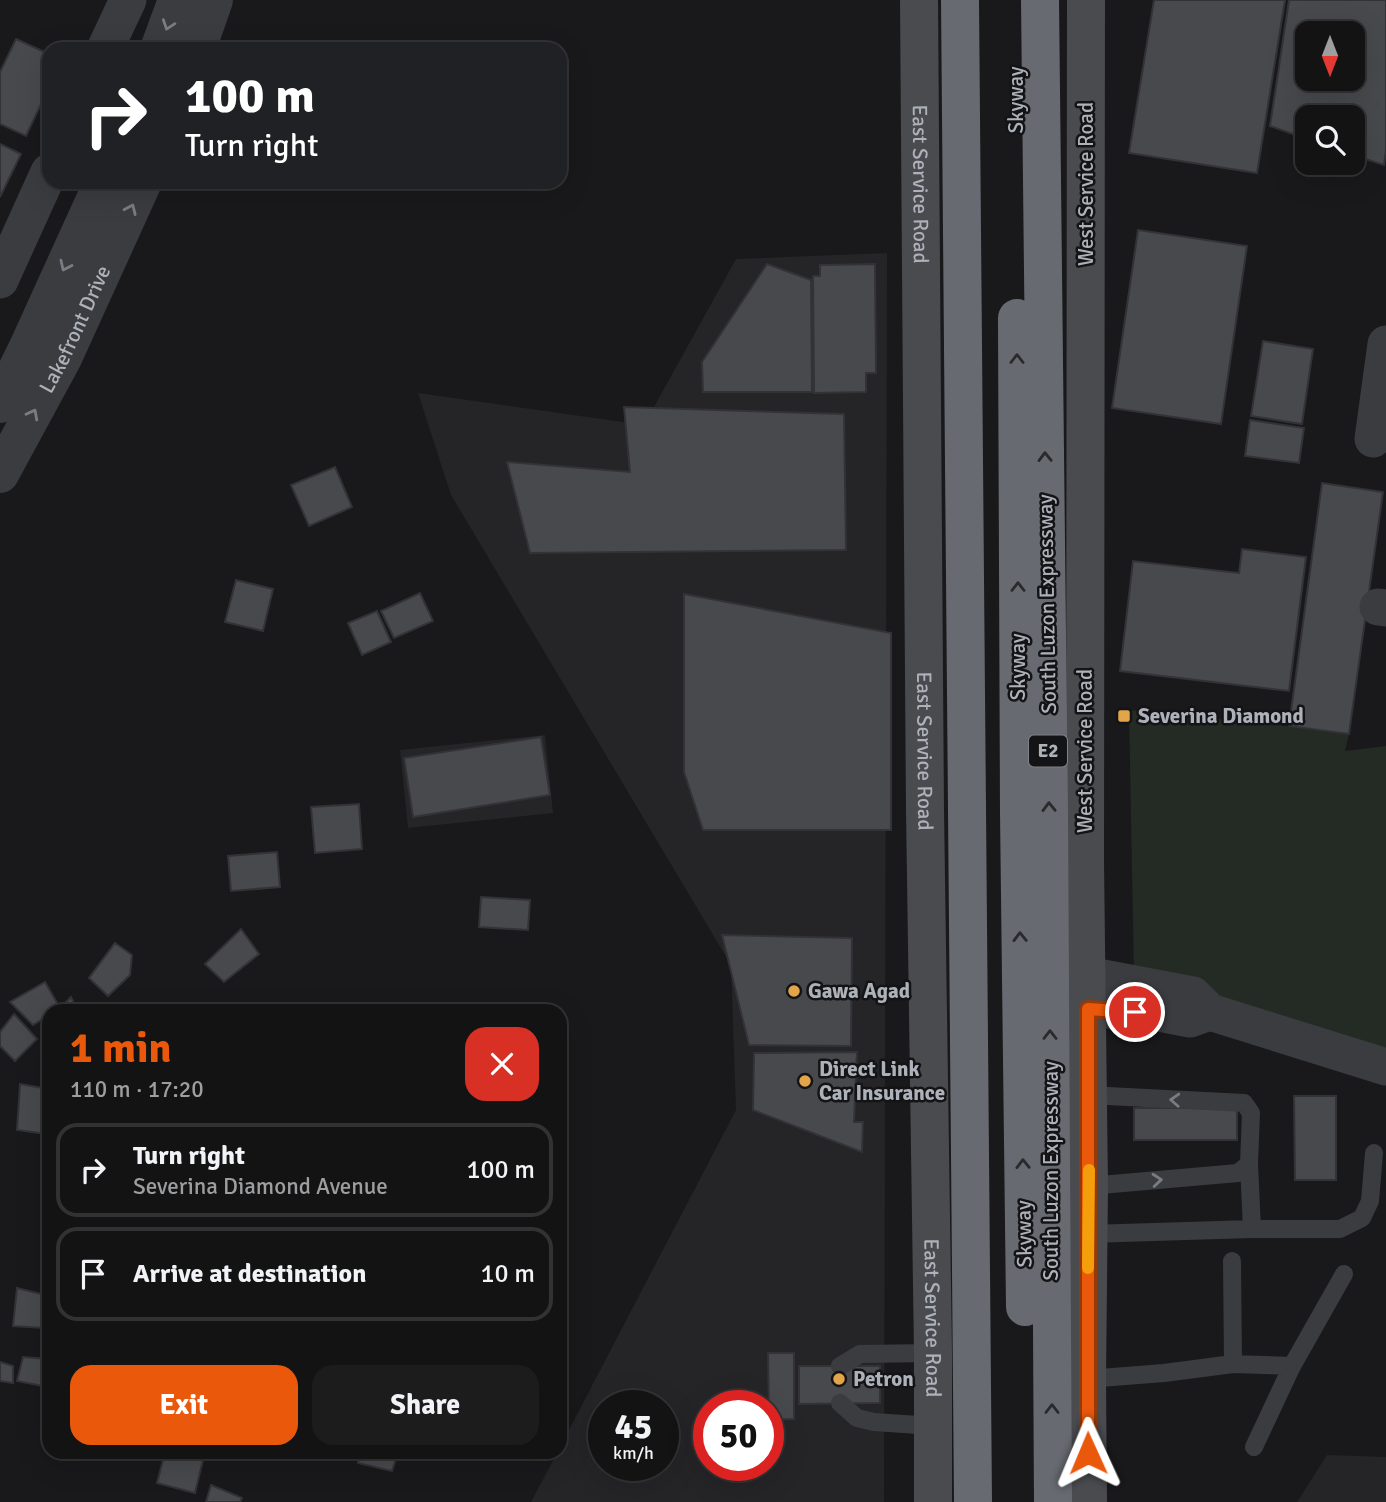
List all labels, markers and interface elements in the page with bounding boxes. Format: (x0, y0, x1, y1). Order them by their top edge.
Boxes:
one-way arrow (162, 18, 177, 30)
north arrow (1295, 21, 1365, 91)
map controls (1295, 21, 1365, 175)
text: 100 m (185, 66, 315, 126)
street label: Skyway (1003, 66, 1029, 134)
icon: right (70, 70, 161, 161)
street label: West Service Road (1073, 102, 1099, 266)
street label: East Service Road (907, 104, 934, 264)
button: search (1295, 105, 1365, 175)
text: Turn right (185, 126, 318, 165)
one-way arrow (123, 203, 137, 216)
one-way arrow (59, 259, 73, 272)
street label: Lakefront Drive (33, 262, 116, 398)
one-way arrow (1009, 354, 1025, 364)
one-way arrow (25, 409, 38, 421)
one-way arrow (1037, 452, 1053, 462)
street label: South Luzon Expressway (1032, 494, 1062, 714)
one-way arrow (1010, 581, 1026, 592)
street label: Skyway (1005, 633, 1031, 701)
street label: West Service Road (1072, 669, 1098, 833)
street label: East Service Road (911, 671, 938, 831)
place label: Severina Diamond (1138, 703, 1304, 729)
marker: Severina Diamond (1116, 708, 1132, 724)
road number: E2 (1029, 736, 1067, 766)
one-way arrow (1041, 802, 1057, 812)
one-way arrow (1013, 931, 1028, 942)
place label: Gawa Agad (808, 978, 910, 1004)
pin (1105, 982, 1165, 1042)
marker: Gawa Agad (786, 983, 802, 999)
icon: arrive (1116, 993, 1154, 1031)
text: 1 min (70, 1023, 171, 1074)
button: close (465, 1027, 539, 1101)
one-way arrow (1042, 1029, 1058, 1040)
place label: Direct Link Car Insurance (819, 1056, 945, 1106)
street label: South Luzon Expressway (1038, 1061, 1064, 1281)
marker: Direct Link Car Insurance (797, 1073, 813, 1089)
text: 110 m · 17:20 (70, 1075, 204, 1104)
one-way arrow (1169, 1092, 1180, 1107)
text: Turn right (133, 1140, 245, 1172)
icon: right (74, 1151, 112, 1189)
text: 100 m (466, 1154, 535, 1186)
one-way arrow (1015, 1159, 1031, 1169)
text: Severina Diamond Avenue (133, 1172, 388, 1201)
one-way arrow (1152, 1173, 1163, 1188)
street label: Skyway (1010, 1200, 1038, 1268)
street label: East Service Road (918, 1238, 946, 1397)
icon: arrive (74, 1255, 112, 1293)
text: Arrive at destination (133, 1258, 366, 1290)
text: 10 m (480, 1258, 535, 1290)
button: Exit (70, 1365, 298, 1445)
button: Share (312, 1365, 539, 1445)
place label: Petron (853, 1366, 914, 1392)
marker: Petron (831, 1371, 847, 1387)
speed limit sign: 50 (693, 1390, 784, 1481)
one-way arrow (1044, 1404, 1060, 1414)
text: 45 (615, 1405, 652, 1448)
position arrow (1051, 1416, 1125, 1490)
text: km/h (613, 1442, 654, 1464)

